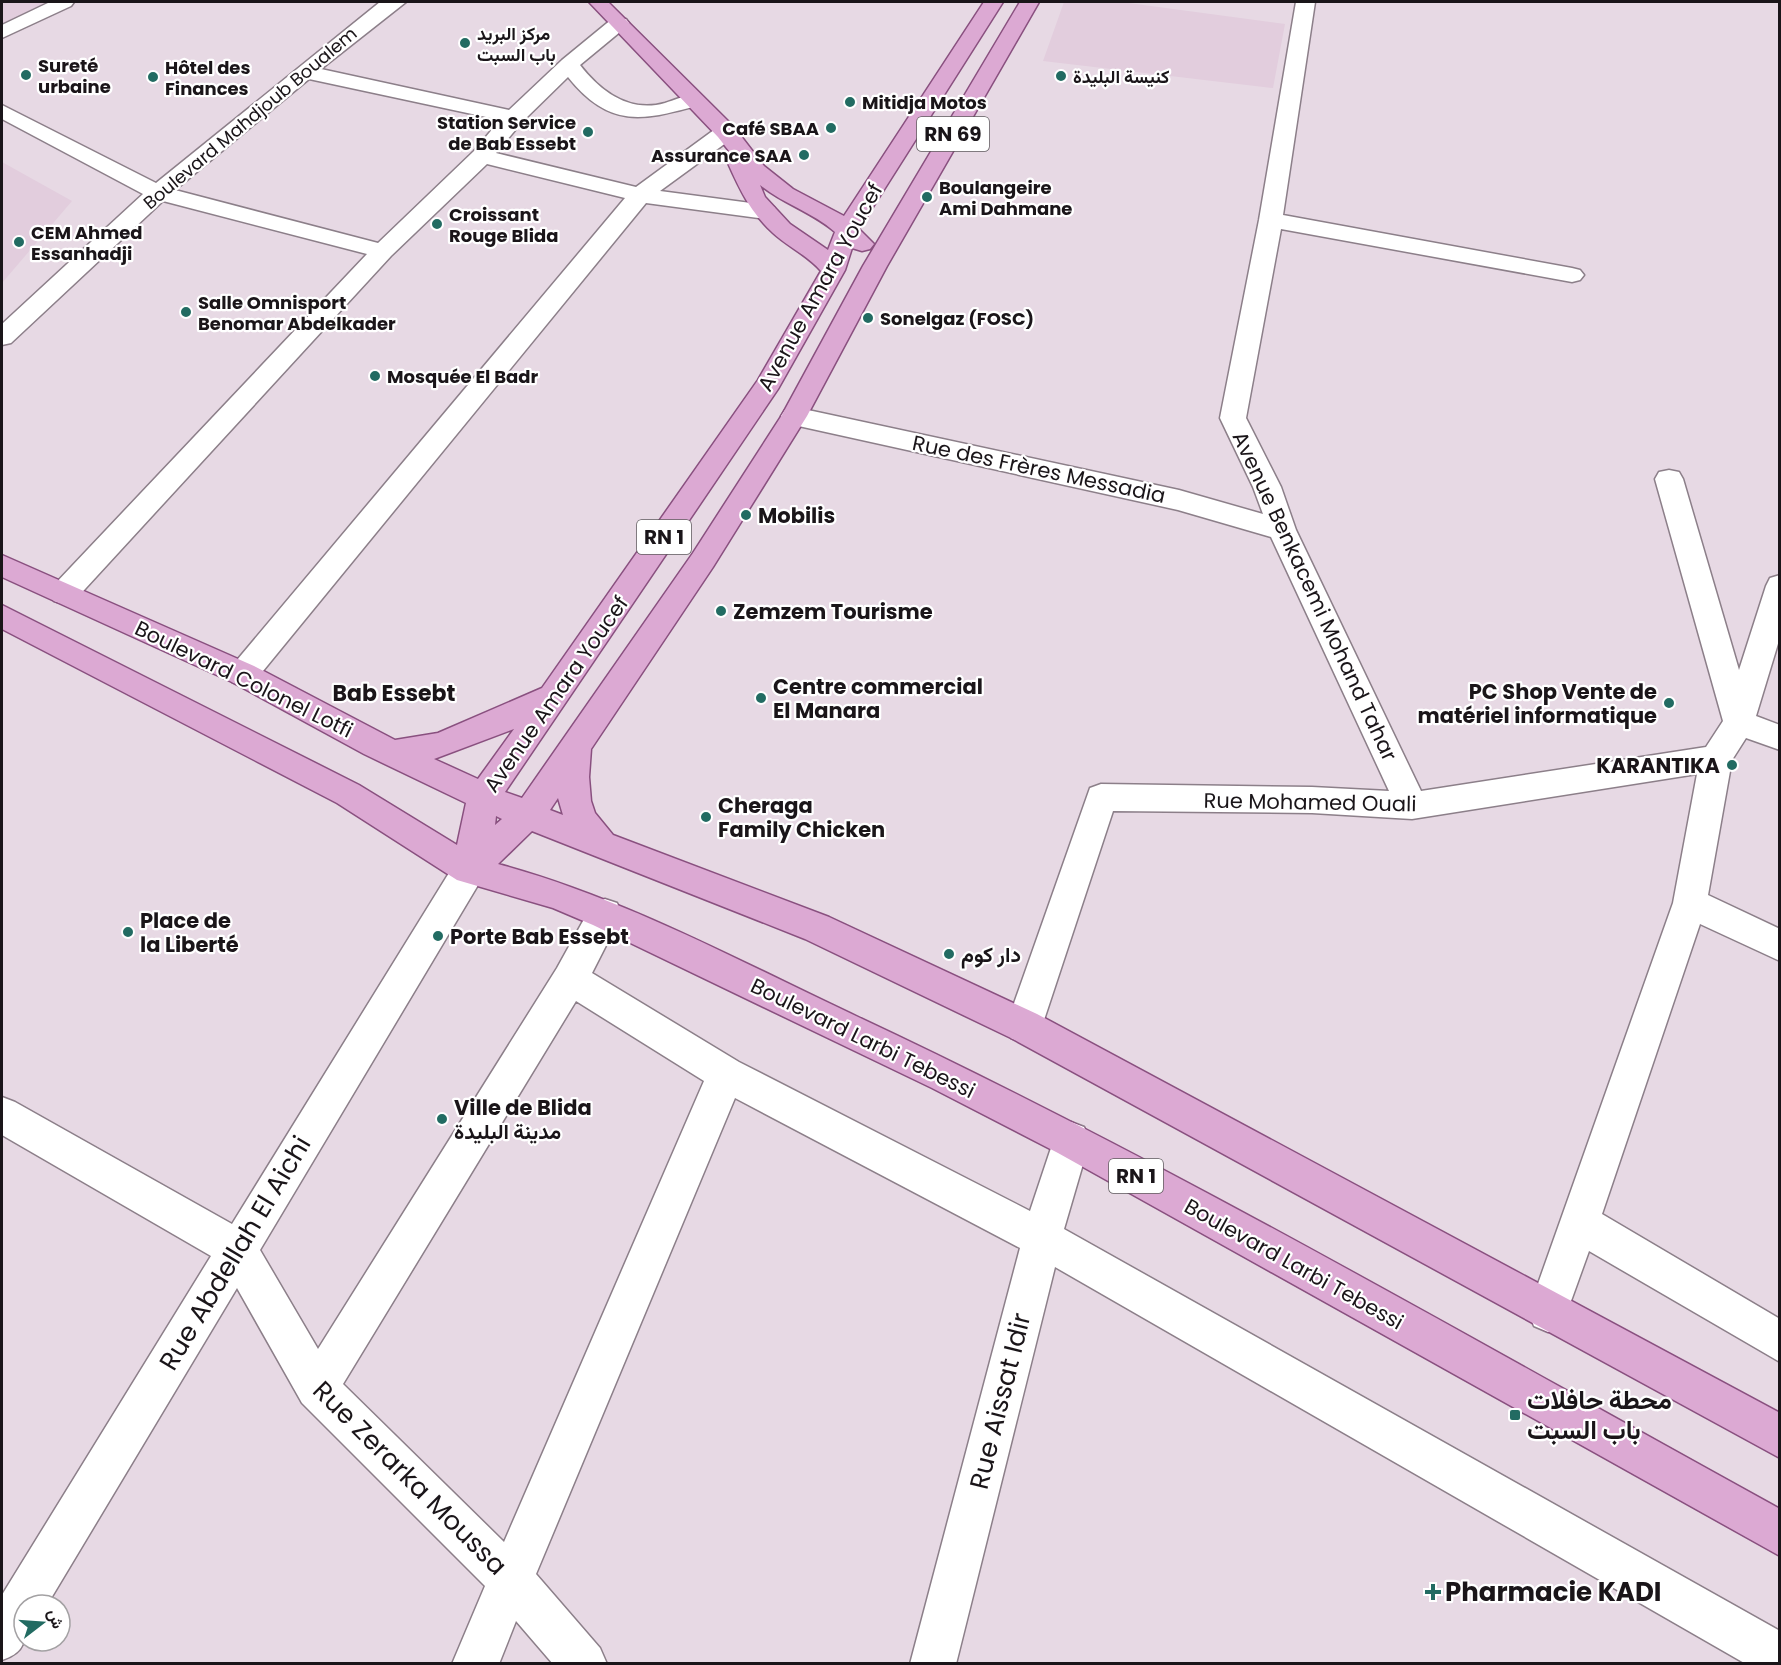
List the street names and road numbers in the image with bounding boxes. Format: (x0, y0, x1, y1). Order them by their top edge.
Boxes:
street label: Boulevard Mahdjoub Boualem (138, 21, 362, 215)
road number: RN 69 (917, 117, 989, 151)
street label: Avenue Amara Youcef (751, 178, 889, 396)
street label: Avenue Benkacemi Mohand Tahar (1226, 427, 1404, 766)
street label: Rue des Frères Messadia (910, 428, 1168, 510)
road number: RN 1 (637, 520, 691, 554)
street label: Avenue Amara Youcef (477, 590, 635, 798)
street label: Boulevard Colonel Lotfi (130, 614, 358, 744)
street label: Rue Mohamed Ouali (1203, 786, 1417, 818)
street label: Boulevard Larbi Tebessi (746, 971, 980, 1105)
street label: Rue Abdellah El Aichi (151, 1129, 319, 1377)
road number: RN 1 (1109, 1159, 1163, 1193)
street label: Boulevard Larbi Tebessi (1179, 1192, 1409, 1336)
street label: Rue Aissat Idir (961, 1309, 1039, 1493)
street label: Rue Zerarka Moussa (305, 1373, 515, 1583)

